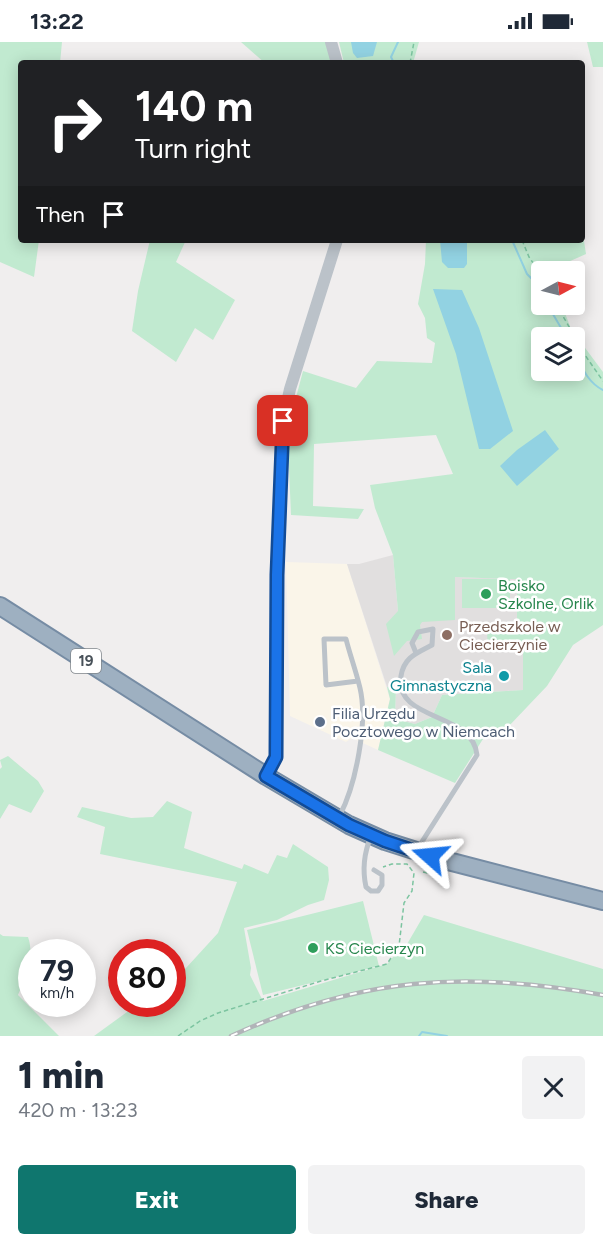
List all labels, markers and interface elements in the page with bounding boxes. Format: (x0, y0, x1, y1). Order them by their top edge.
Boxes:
text: 13:22 (30, 8, 84, 35)
text: 140 m (135, 81, 253, 132)
icon: right (36, 84, 114, 162)
text: Turn right (135, 132, 251, 165)
icon: arrive (97, 198, 130, 231)
text: Then (36, 201, 85, 228)
north arrow (531, 261, 585, 315)
map controls (531, 261, 585, 381)
button: layers (531, 327, 585, 381)
pin (257, 395, 308, 446)
icon: arrive (266, 404, 299, 437)
place label: Boisko Szkolne, Orlik (498, 576, 594, 613)
marker: Boisko Szkolne, Orlik (479, 587, 493, 601)
place label: Przedszkole w Ciecierzynie (459, 617, 561, 654)
marker: Przedszkole w Ciecierzynie (440, 628, 454, 642)
road number: 19 (71, 649, 101, 673)
place label: Sala Gimnastyczna (390, 658, 492, 695)
marker: Sala Gimnastyczna (497, 669, 511, 683)
place label: Filia Urzędu Pocztowego w Niemcach (332, 704, 515, 741)
marker: Filia Urzędu Pocztowego w Niemcach (313, 715, 327, 729)
position arrow (398, 824, 462, 888)
speed limit sign: 80 (108, 939, 186, 1017)
place label: KS Ciecierzyn (325, 939, 424, 958)
marker: KS Ciecierzyn (306, 941, 320, 955)
text: 79 (40, 952, 74, 989)
text: km/h (40, 984, 74, 1002)
text: 1 min (18, 1054, 104, 1097)
button: close (522, 1056, 585, 1119)
text: 420 m · 13:23 (18, 1098, 138, 1122)
button: Exit (18, 1165, 296, 1234)
button: Share (308, 1165, 585, 1234)

